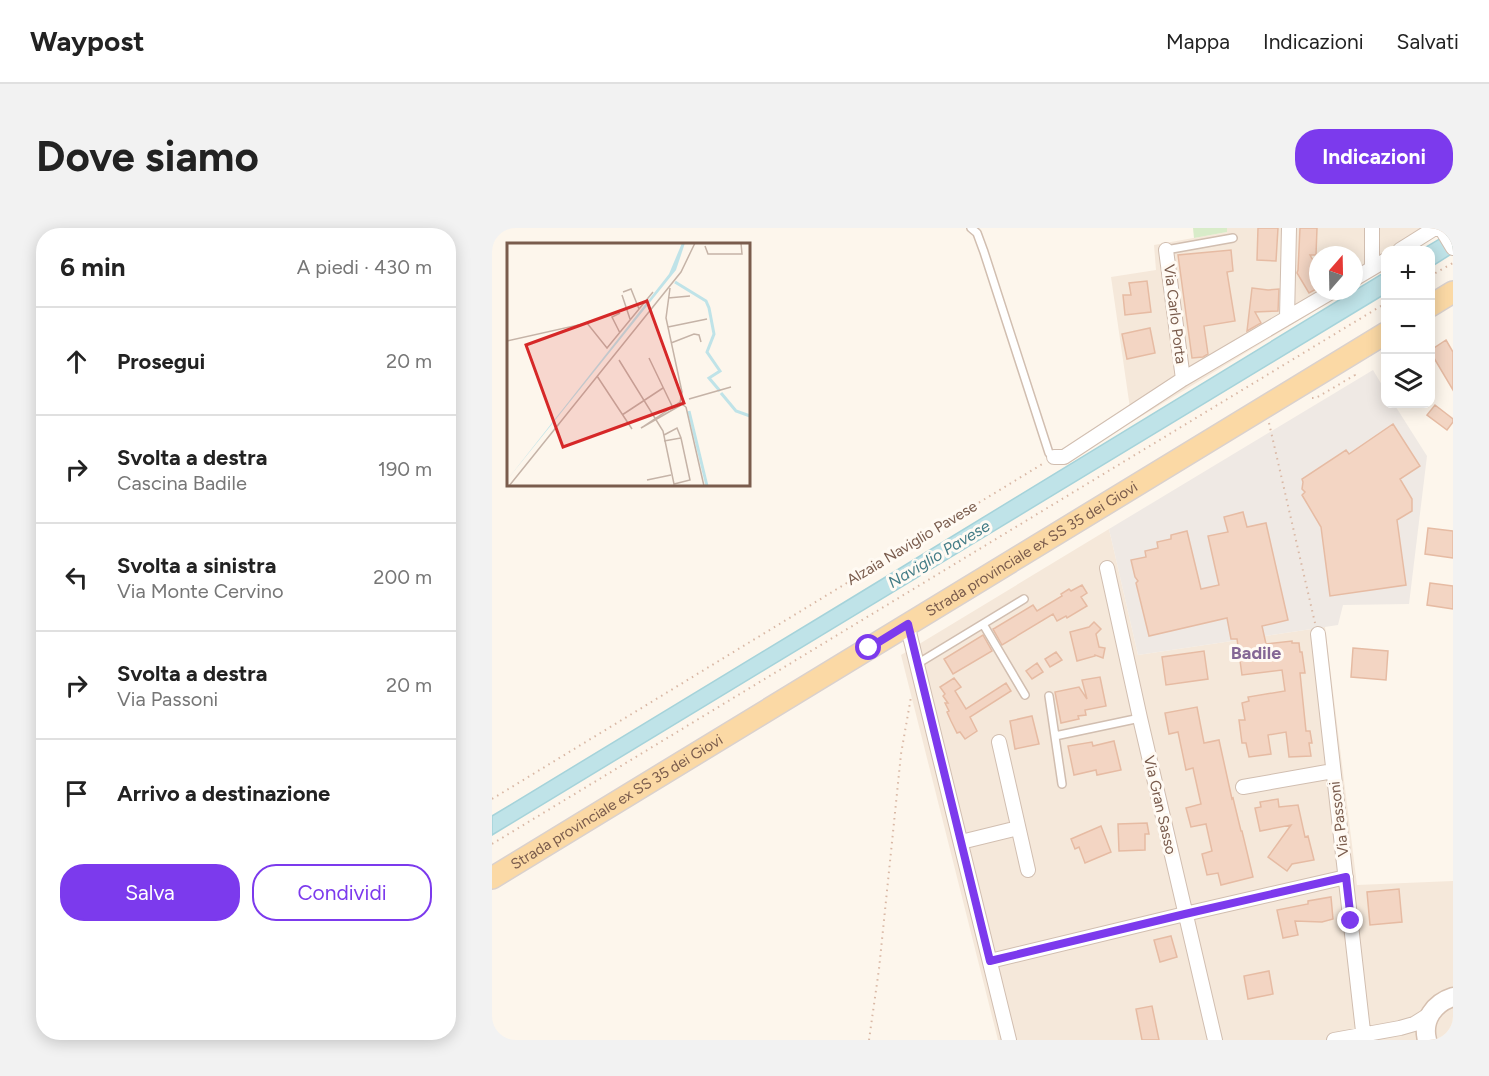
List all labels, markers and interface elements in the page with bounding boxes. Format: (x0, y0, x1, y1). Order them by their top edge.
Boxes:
text: Waypost (30, 24, 144, 58)
text: Mappa (1166, 29, 1230, 54)
text: Indicazioni (1263, 29, 1364, 54)
text: Salvati (1397, 29, 1459, 54)
button: Indicazioni (1295, 129, 1453, 184)
text: Dove siamo (36, 131, 259, 182)
inset map (507, 243, 750, 486)
north arrow (1309, 246, 1363, 300)
map controls (1381, 246, 1435, 408)
button: + (1381, 246, 1435, 300)
text: 6 min (60, 251, 126, 283)
text: A piedi · 430 m (297, 255, 432, 279)
street label: Via Carlo Porta (1160, 263, 1190, 365)
button: − (1381, 300, 1435, 354)
icon: ahead (60, 345, 93, 378)
text: Prosegui (117, 348, 205, 375)
text: 20 m (386, 349, 432, 373)
button: layers (1381, 354, 1435, 408)
text: Svolta a destra (117, 444, 267, 471)
icon: right (60, 453, 93, 486)
text: 190 m (378, 457, 432, 481)
text: Cascina Badile (117, 471, 247, 495)
street label: Strada provinciale ex SS 35 dei Giovi (922, 478, 1141, 620)
street label: Alzaia Naviglio Pavese (844, 497, 980, 589)
water label: Naviglio Pavese (885, 516, 993, 592)
text: Svolta a sinistra (117, 552, 276, 579)
icon: left (60, 561, 93, 594)
text: 200 m (373, 565, 432, 589)
text: Via Monte Cervino (117, 579, 284, 603)
route start (855, 634, 881, 660)
district label: Badile (1231, 642, 1281, 664)
text: Svolta a destra (117, 660, 267, 687)
icon: right (60, 669, 93, 702)
text: 20 m (386, 673, 432, 697)
text: Via Passoni (117, 687, 218, 711)
street label: Strada provinciale ex SS 35 dei Giovi (507, 731, 726, 873)
street label: Via Gran Sasso (1140, 754, 1180, 856)
icon: arrive (60, 777, 93, 810)
text: Arrivo a destinazione (117, 780, 330, 807)
street label: Via Passoni (1325, 780, 1353, 858)
button: Salva (60, 864, 240, 921)
button: Condividi (252, 864, 432, 921)
route end (1337, 907, 1363, 933)

